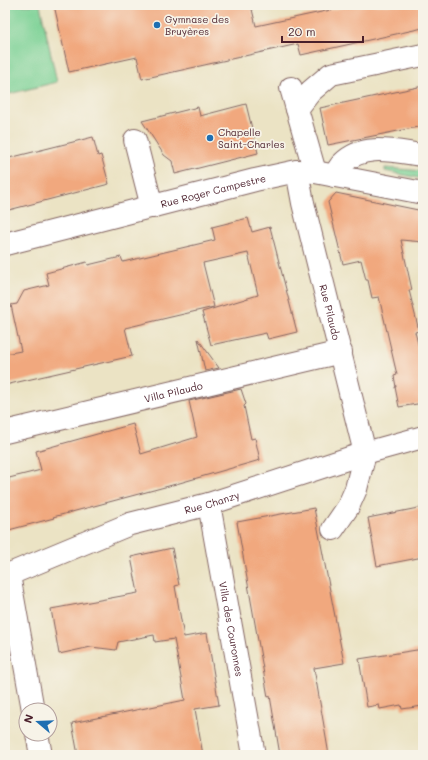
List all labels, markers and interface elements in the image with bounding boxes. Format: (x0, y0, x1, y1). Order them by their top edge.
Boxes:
place label: Gymnase des Bruyères (165, 12, 229, 38)
scale bar (282, 18, 363, 44)
marker: Gymnase des Bruyères (152, 20, 162, 30)
text: 20 m (288, 23, 316, 39)
place label: Chapelle Saint-Charles (218, 125, 285, 151)
marker: Chapelle Saint-Charles (205, 133, 215, 143)
street label: Rue Roger Campestre (159, 171, 267, 211)
street label: Rue Pilaudo (316, 283, 344, 342)
street label: Villa Pilaudo (143, 378, 204, 406)
street label: Rue Chanzy (183, 488, 241, 517)
street label: Villa des Couronnes (216, 580, 247, 678)
north arrow (18, 702, 58, 742)
text: N (20, 712, 37, 725)

